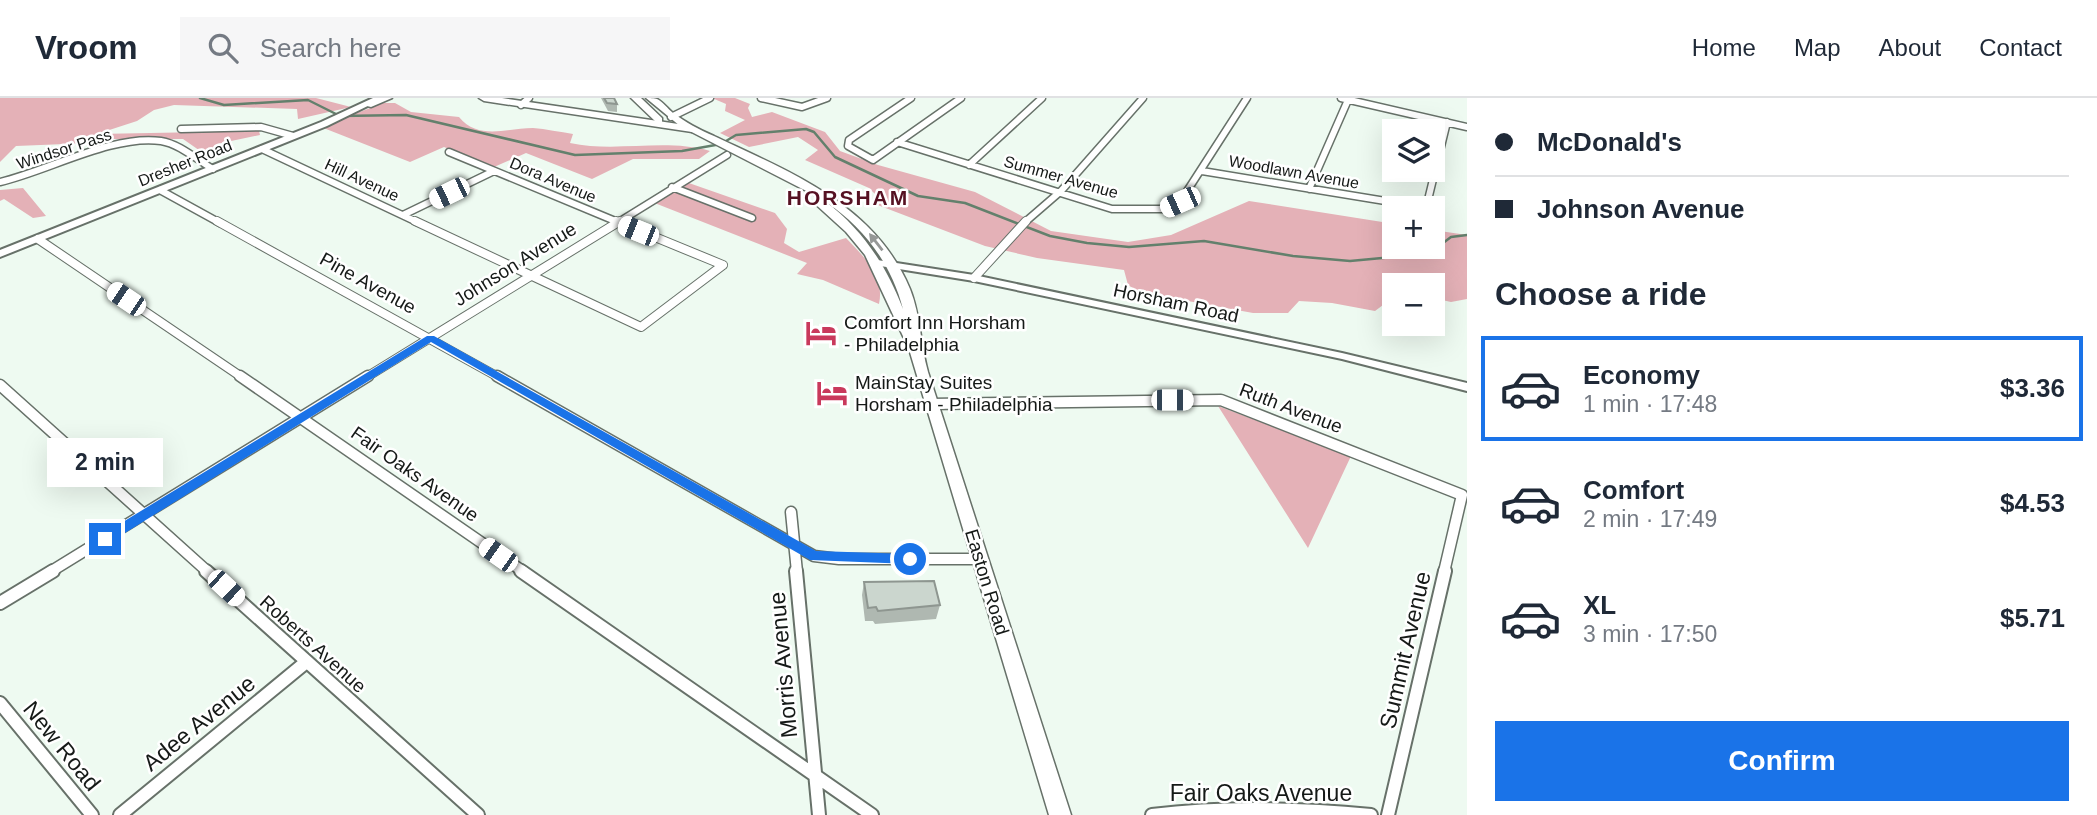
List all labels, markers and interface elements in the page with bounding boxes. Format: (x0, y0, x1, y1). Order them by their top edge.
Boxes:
search box (180, 17, 670, 80)
text: Vroom (35, 29, 138, 66)
icon: search (204, 29, 242, 67)
text: Search here (260, 33, 401, 63)
text: Home (1692, 34, 1756, 61)
text: Map (1794, 34, 1841, 61)
text: About (1879, 34, 1941, 61)
text: Contact (1979, 34, 2062, 61)
map controls (1382, 119, 1445, 336)
button: layers (1382, 119, 1445, 182)
street label: Windsor Pass (14, 126, 114, 172)
text: McDonald's (1537, 127, 1682, 157)
street label: Dresher Road (136, 136, 234, 190)
street label: Woodlawn Avenue (1228, 152, 1361, 192)
street label: Summer Avenue (1002, 153, 1120, 201)
street label: Dora Avenue (507, 154, 599, 206)
street label: Hill Avenue (322, 155, 402, 205)
car (426, 174, 473, 212)
car (1157, 184, 1204, 220)
district label: HORSHAM (787, 186, 909, 209)
text: Johnson Avenue (1537, 194, 1745, 224)
button: + (1382, 196, 1445, 259)
car (615, 213, 662, 249)
street label: Johnson Avenue (450, 218, 580, 310)
one-way arrow (868, 233, 883, 251)
street label: Pine Avenue (316, 248, 420, 318)
button: − (1382, 273, 1445, 336)
text: Choose a ride (1495, 276, 1707, 312)
car (103, 279, 150, 319)
street label: Horsham Road (1111, 279, 1241, 327)
place label: Comfort Inn Horsham - Philadelphia (844, 312, 1026, 355)
hotel icon: Comfort Inn Horsham - Philadelphia (804, 316, 838, 350)
icon: car (1499, 357, 1562, 420)
text: Economy (1583, 360, 1700, 390)
place label: MainStay Suites Horsham - Philadelphia (855, 372, 1053, 415)
text: $3.36 (2000, 373, 2065, 403)
hotel icon: MainStay Suites Horsham - Philadelphia (815, 376, 849, 410)
street label: Ruth Avenue (1237, 379, 1345, 437)
car (1152, 390, 1194, 411)
text: 1 min · 17:48 (1583, 391, 1717, 417)
street label: Fair Oaks Avenue (347, 422, 483, 526)
callout: 2 min (47, 438, 163, 486)
text: 2 min (75, 449, 135, 475)
icon: car (1499, 472, 1562, 535)
text: Comfort (1583, 475, 1684, 505)
text: $4.53 (2000, 488, 2065, 518)
text: 2 min · 17:49 (1583, 506, 1717, 532)
route end (89, 523, 121, 555)
street label: Easton Road (961, 526, 1013, 638)
car (475, 534, 522, 576)
route start (894, 543, 926, 575)
car (204, 566, 249, 610)
street label: Summit Avenue (1374, 569, 1436, 731)
icon: car (1499, 587, 1562, 650)
text: XL (1583, 590, 1616, 620)
street label: Roberts Avenue (256, 591, 370, 697)
street label: Morris Avenue (764, 591, 802, 739)
text: $5.71 (2000, 603, 2065, 633)
text: 3 min · 17:50 (1583, 621, 1717, 647)
street label: Adee Avenue (138, 670, 260, 776)
street label: New Road (18, 696, 106, 796)
button: Confirm (1495, 721, 2069, 801)
street label: Fair Oaks Avenue (1170, 780, 1352, 806)

